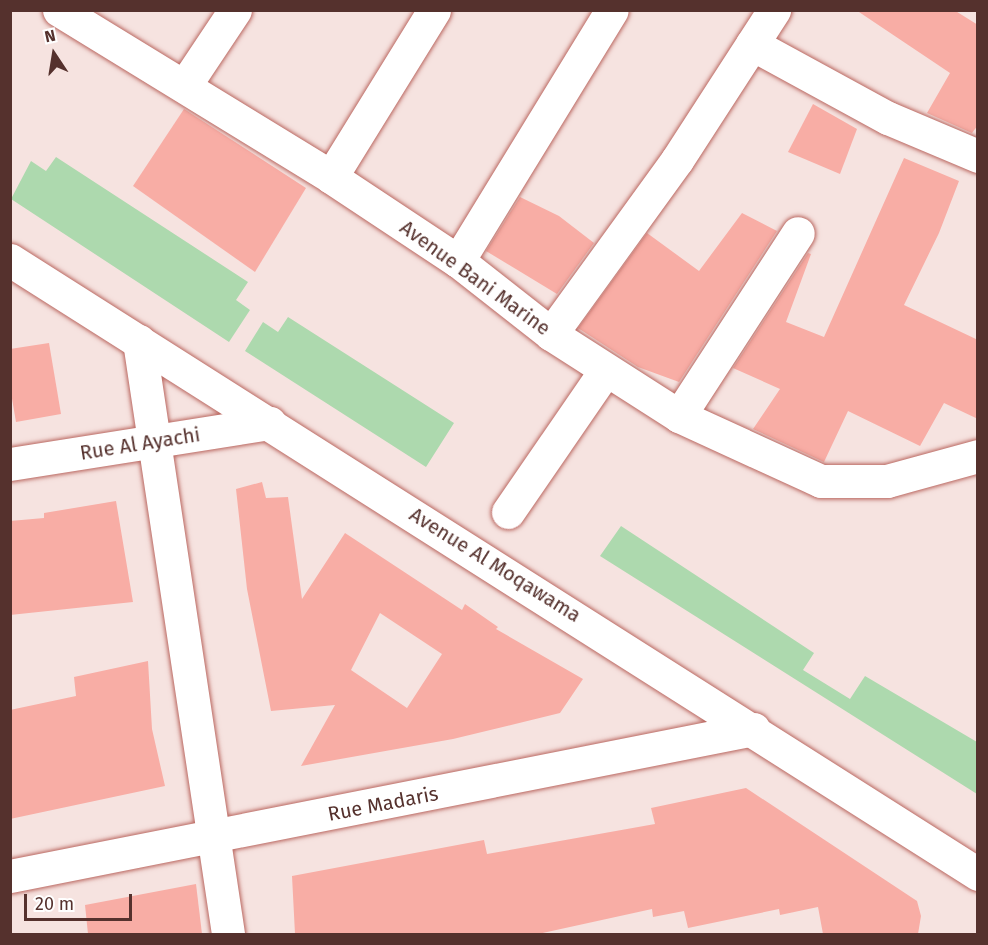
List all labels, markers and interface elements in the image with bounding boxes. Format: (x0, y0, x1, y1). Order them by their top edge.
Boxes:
north arrow (24, 24, 84, 84)
text: N (43, 26, 57, 46)
street label: Avenue Bani Marine (395, 215, 555, 341)
street label: Rue Al Ayachi (78, 423, 202, 465)
street label: Avenue Al Moqawama (405, 503, 585, 627)
street label: Rue Madaris (326, 782, 440, 826)
scale bar (27, 882, 135, 920)
text: 20 m (35, 893, 74, 915)

